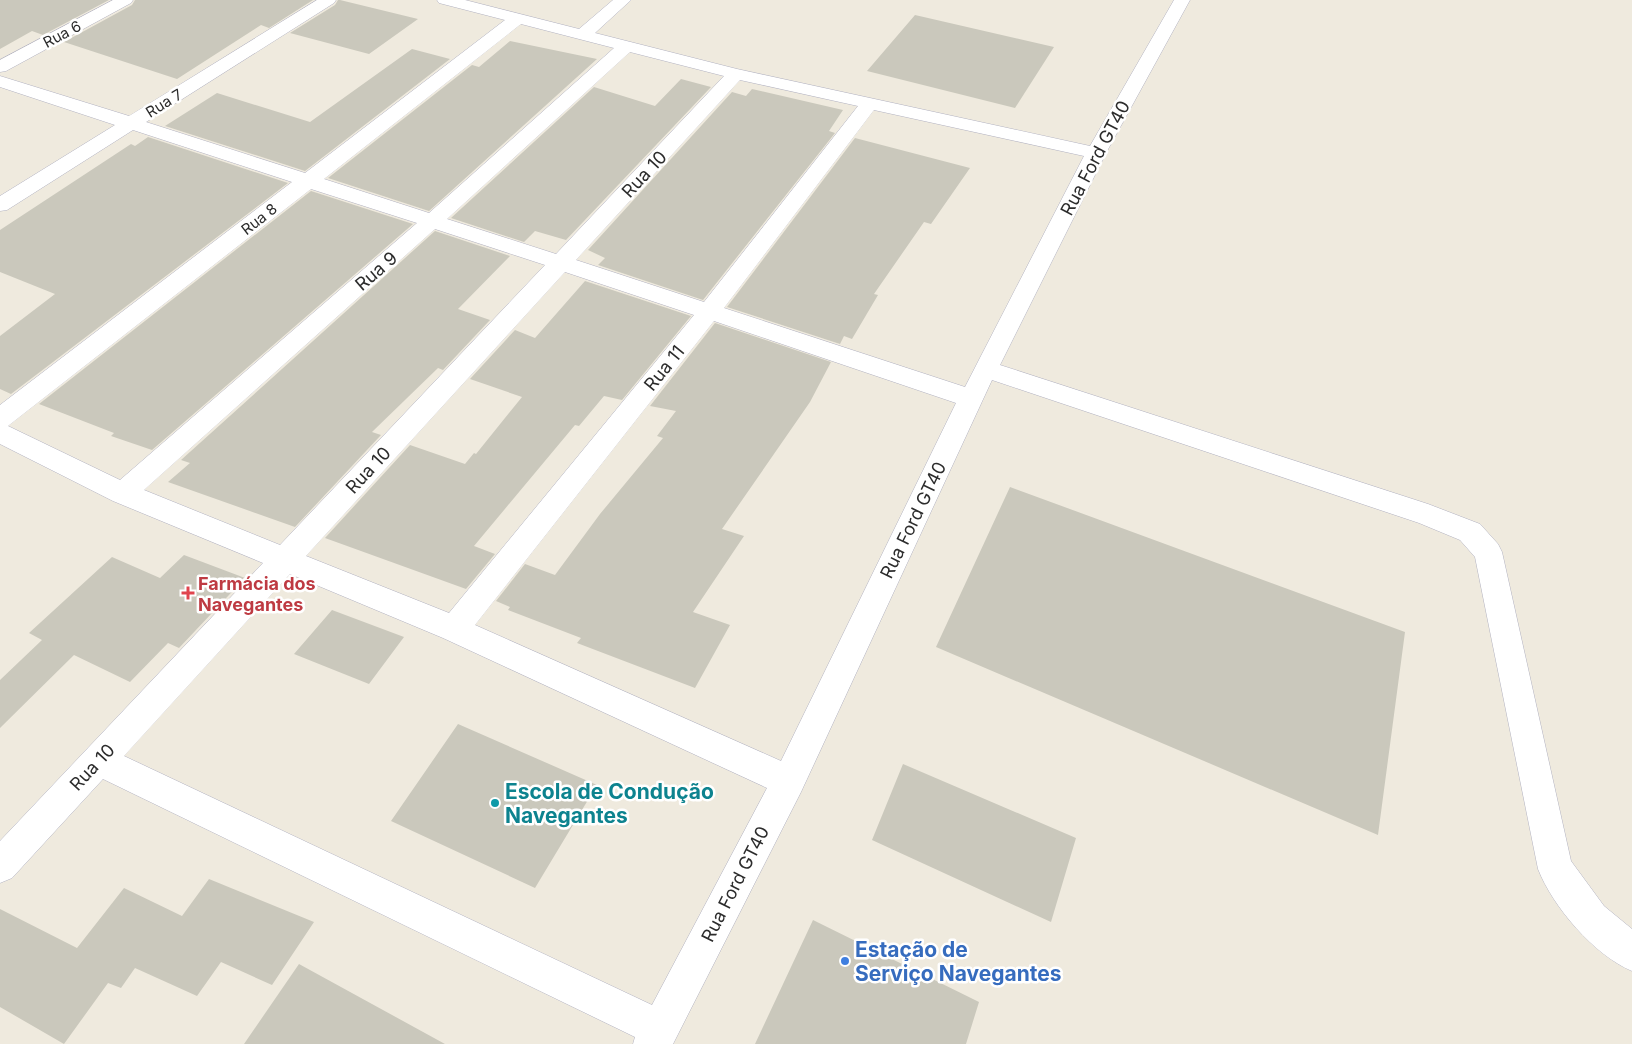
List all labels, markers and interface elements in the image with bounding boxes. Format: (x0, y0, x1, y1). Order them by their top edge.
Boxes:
street label: Rua 6 (40, 16, 84, 52)
street label: Rua 7 (142, 84, 186, 122)
street label: Rua Ford GT40 (1056, 97, 1134, 219)
street label: Rua 10 (617, 146, 671, 202)
street label: Rua 8 (237, 199, 281, 239)
street label: Rua 9 (351, 247, 401, 295)
street label: Rua 11 (639, 341, 689, 395)
street label: Rua 10 (341, 442, 395, 498)
street label: Rua Ford GT40 (876, 458, 950, 582)
place label: Farmácia dos Navegantes (198, 573, 316, 615)
marker: Farmácia dos Navegantes (182, 587, 194, 599)
street label: Rua 10 (65, 739, 119, 795)
place label: Escola de Condução Navegantes (505, 779, 714, 828)
marker: Escola de Condução Navegantes (489, 797, 501, 809)
street label: Rua Ford GT40 (697, 823, 773, 945)
place label: Estação de Serviço Navegantes (855, 937, 1061, 986)
marker: Estação de Serviço Navegantes (839, 955, 851, 967)

